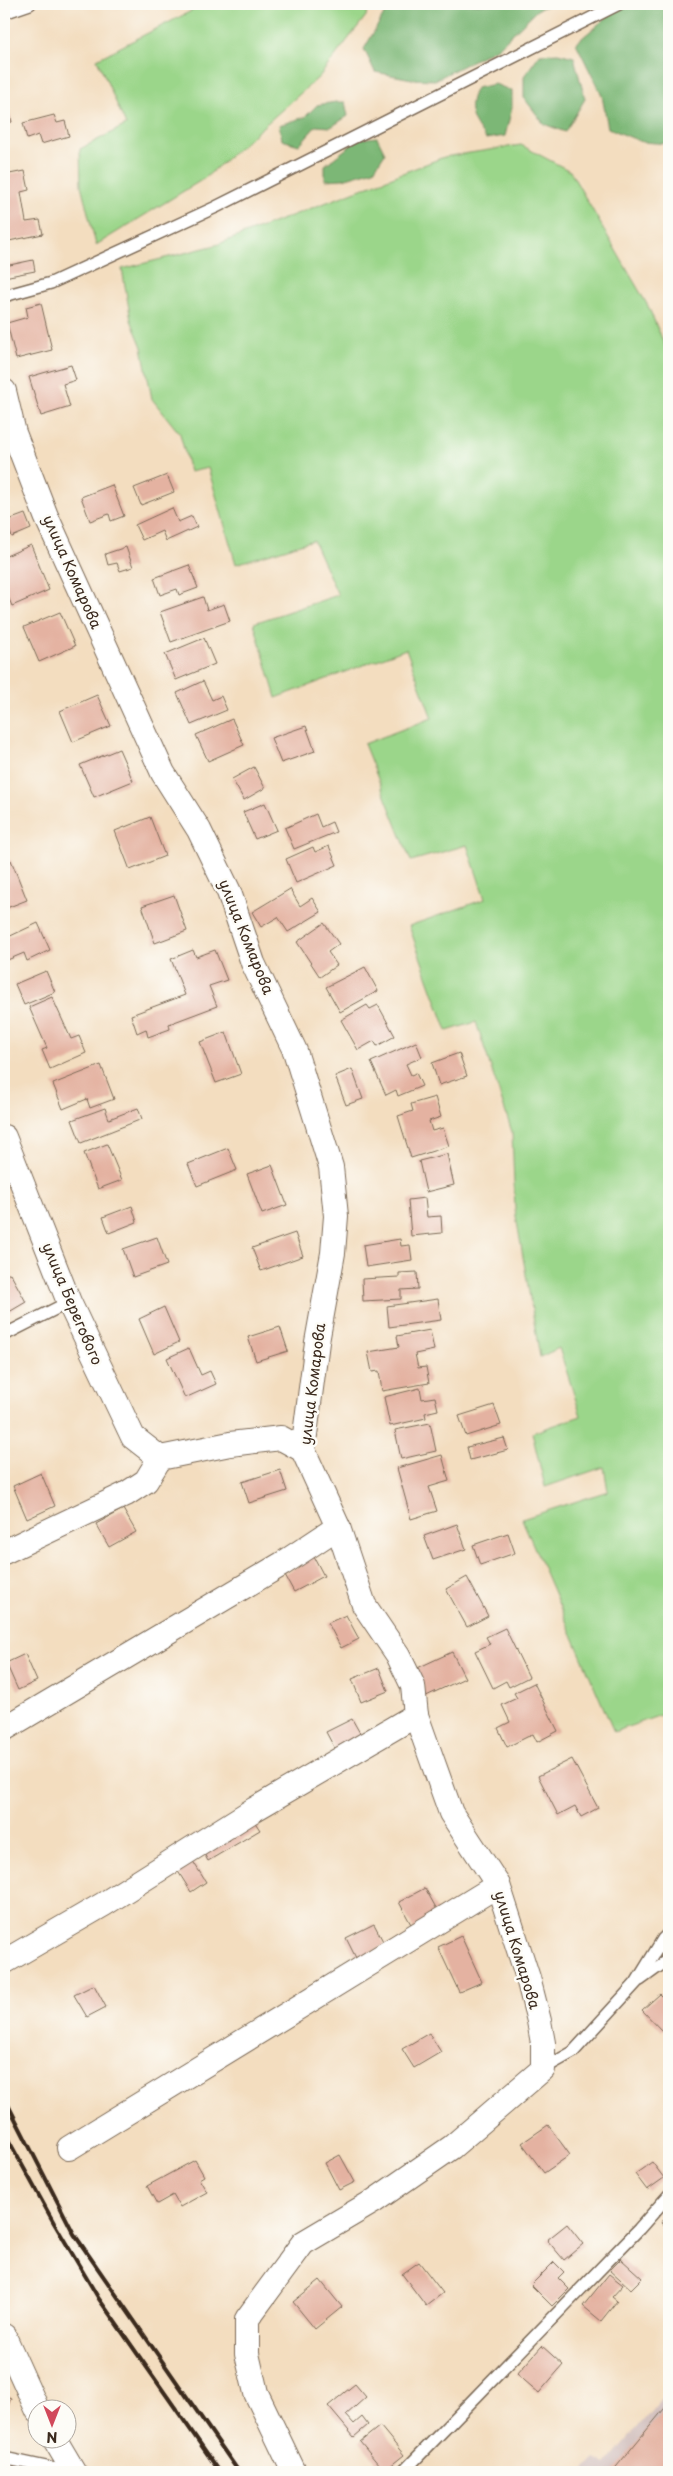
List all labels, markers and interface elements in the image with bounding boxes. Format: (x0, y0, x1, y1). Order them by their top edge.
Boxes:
street label: улица Комарова (38, 511, 109, 633)
street label: улица Комарова (214, 875, 281, 998)
street label: улица Берегового (37, 1239, 110, 1368)
street label: улица Комарова (293, 1321, 330, 1446)
street label: улица Комарова (490, 1888, 548, 2012)
north arrow (28, 2398, 78, 2448)
text: N (46, 2427, 58, 2448)

